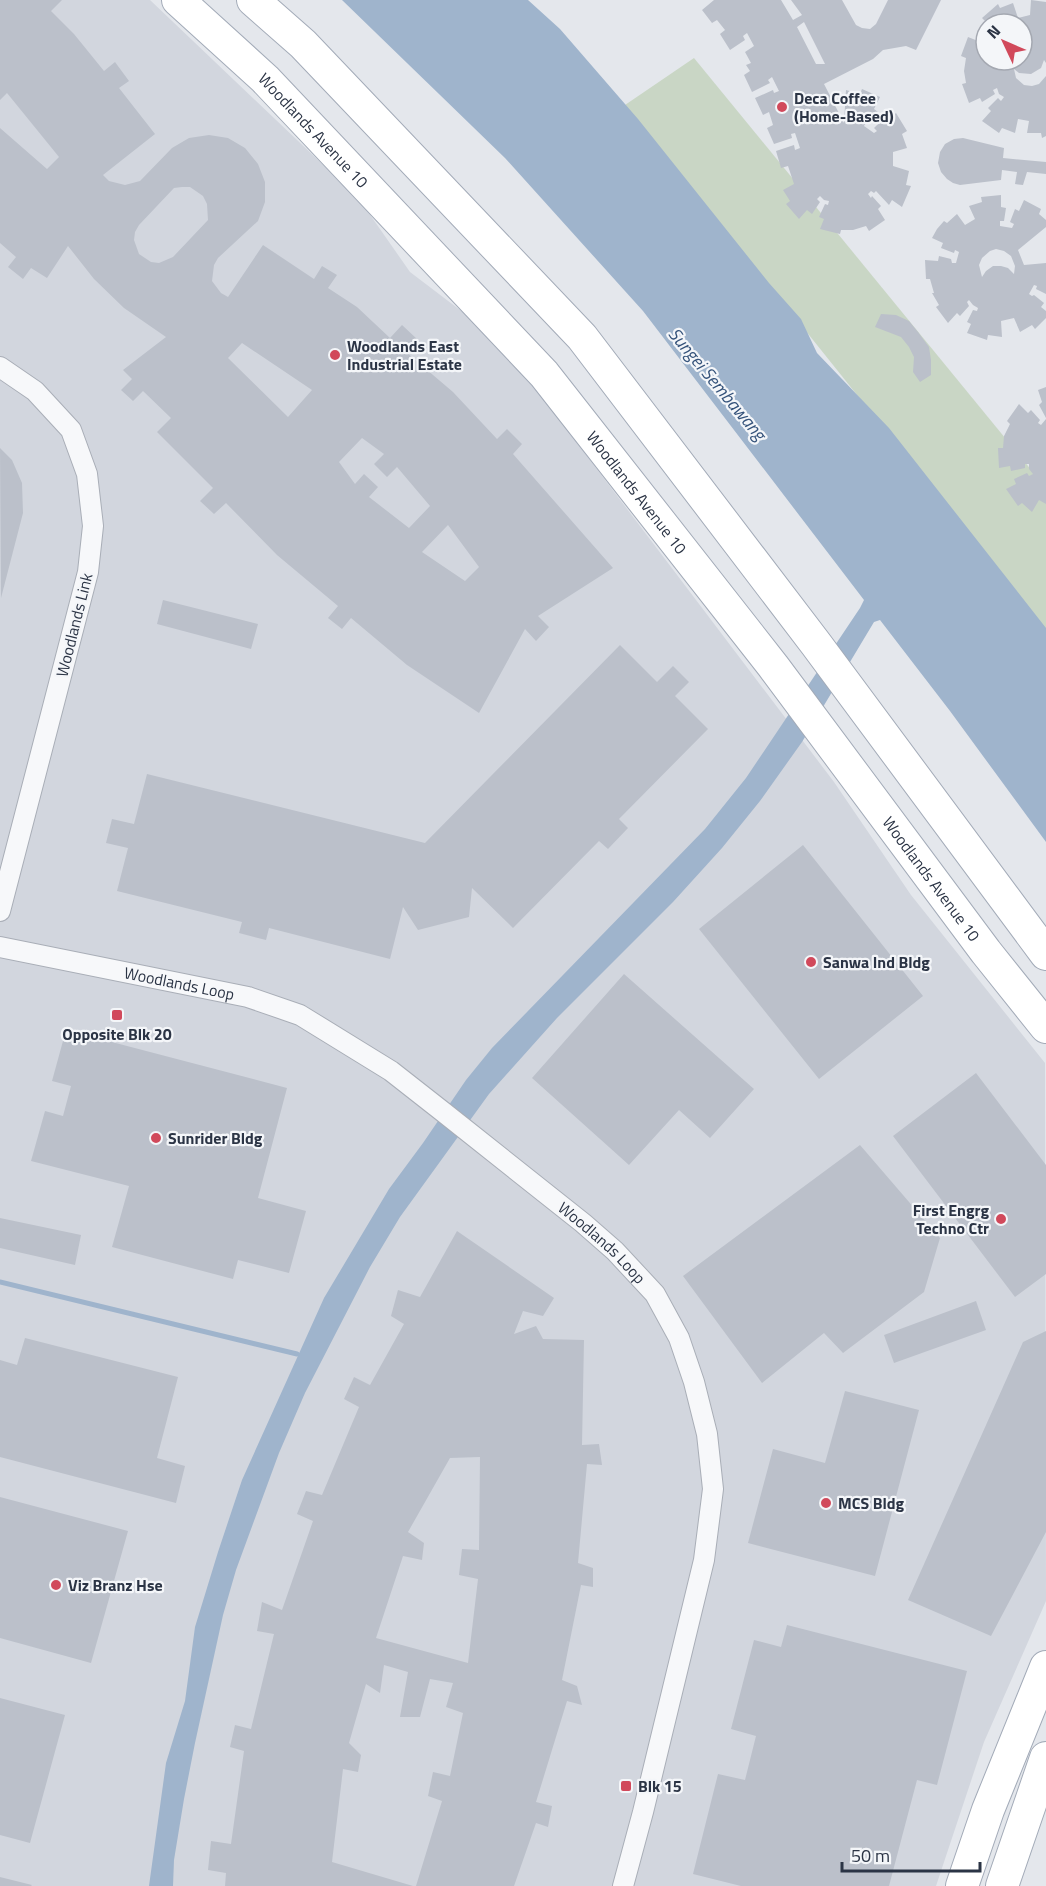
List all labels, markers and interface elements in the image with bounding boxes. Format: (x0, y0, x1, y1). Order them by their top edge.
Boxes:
north arrow (974, 12, 1034, 72)
text: N (981, 19, 1006, 44)
street label: Woodlands Avenue 10 (253, 67, 374, 193)
place label: Deca Coffee (Home-Based) (794, 86, 894, 128)
marker: Deca Coffee (Home-Based) (775, 100, 789, 114)
water label: Sungei Sembawang (662, 321, 774, 448)
place label: Woodlands East Industrial Estate (347, 334, 462, 376)
marker: Woodlands East Industrial Estate (328, 348, 342, 362)
street label: Woodlands Avenue 10 (581, 426, 693, 559)
street label: Woodlands Link (49, 570, 99, 680)
street label: Woodlands Avenue 10 (877, 811, 986, 946)
place label: Sanwa Ind Bldg (823, 950, 930, 974)
marker: Sanwa Ind Bldg (804, 955, 818, 969)
street label: Woodlands Loop (122, 960, 237, 1006)
marker: Opposite Blk 20 (110, 1008, 124, 1022)
place label: Opposite Blk 20 (62, 1022, 172, 1046)
place label: Sunrider Bldg (168, 1126, 263, 1150)
marker: Sunrider Bldg (149, 1131, 163, 1145)
street label: Woodlands Loop (553, 1196, 652, 1289)
place label: First Engrg Techno Ctr (913, 1198, 989, 1240)
marker: First Engrg Techno Ctr (994, 1212, 1008, 1226)
place label: MCS Bldg (838, 1491, 904, 1515)
marker: MCS Bldg (819, 1496, 833, 1510)
place label: Viz Branz Hse (68, 1573, 163, 1597)
marker: Viz Branz Hse (49, 1578, 63, 1592)
place label: Blk 15 (638, 1774, 682, 1798)
marker: Blk 15 (619, 1779, 633, 1793)
scale bar (842, 1835, 980, 1873)
text: 50 m (851, 1842, 890, 1869)

